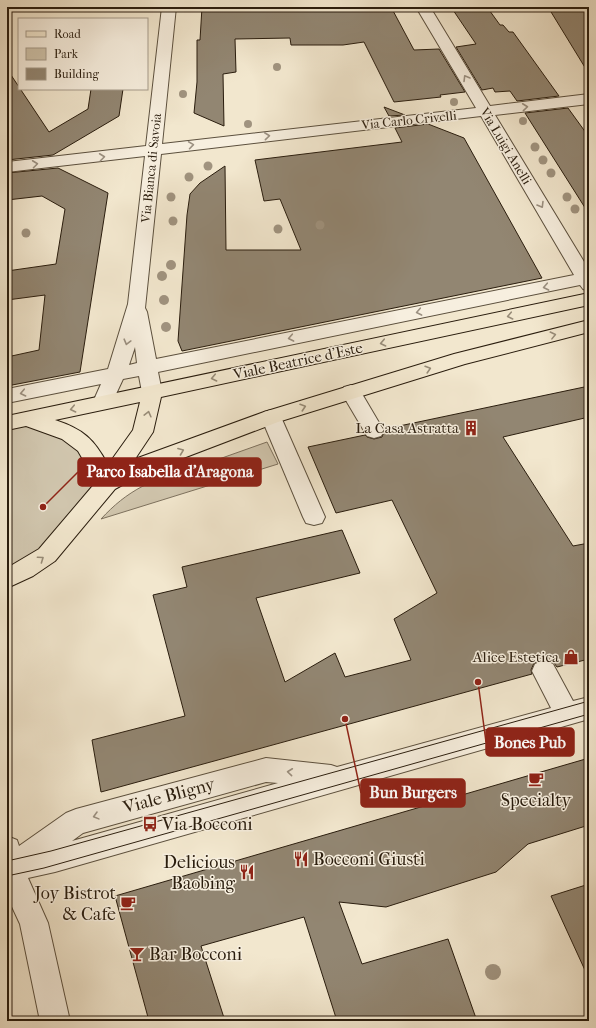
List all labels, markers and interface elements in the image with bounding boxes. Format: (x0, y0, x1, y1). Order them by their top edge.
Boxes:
legend (18, 18, 148, 90)
text: Road (54, 27, 81, 41)
text: Park (54, 47, 79, 61)
text: Building (54, 67, 99, 81)
one-way arrow (463, 75, 470, 82)
one-way arrow (522, 103, 528, 112)
street label: Via Luigi Anelli (477, 104, 535, 187)
street label: Via Carlo Crivelli (360, 108, 458, 133)
street label: Via Bianca di Savoia (138, 111, 164, 225)
one-way arrow (264, 132, 270, 141)
one-way arrow (188, 141, 194, 150)
one-way arrow (98, 152, 105, 161)
one-way arrow (32, 160, 38, 169)
one-way arrow (537, 201, 544, 208)
one-way arrow (543, 282, 549, 290)
one-way arrow (416, 308, 422, 316)
one-way arrow (507, 311, 513, 320)
one-way arrow (549, 331, 556, 340)
one-way arrow (288, 334, 295, 342)
one-way arrow (123, 338, 132, 345)
street label: Viale Beatrice d'Este (231, 338, 365, 384)
one-way arrow (379, 338, 386, 346)
one-way arrow (424, 365, 431, 374)
one-way arrow (211, 374, 217, 382)
one-way arrow (20, 388, 26, 396)
one-way arrow (300, 403, 307, 412)
one-way arrow (70, 404, 76, 412)
one-way arrow (143, 411, 152, 418)
place label: La Casa Astratta (355, 419, 460, 437)
building icon: La Casa Astratta (462, 419, 480, 437)
one-way arrow (177, 447, 184, 455)
callout: Parco Isabella d'Aragona (78, 458, 261, 486)
text: Parco Isabella d'Aragona (87, 462, 254, 482)
one-way arrow (36, 557, 43, 564)
place label: Alice Estetica (472, 648, 560, 666)
shop icon: Alice Estetica (562, 648, 580, 666)
callout: Bones Pub (486, 728, 574, 756)
text: Bones Pub (494, 733, 567, 752)
one-way arrow (287, 768, 293, 777)
cafe icon: Specialty (527, 770, 545, 788)
street label: Viale Bligny (120, 773, 218, 819)
callout: Bun Burgers (361, 779, 465, 807)
text: Bun Burgers (369, 783, 457, 803)
place label: Specialty (501, 790, 573, 811)
one-way arrow (93, 812, 100, 820)
place label: Via Bocconi (161, 814, 253, 835)
bus stop icon: Via Bocconi (141, 815, 159, 833)
place label: Bocconi Giusti (313, 849, 426, 870)
restaurant icon: Bocconi Giusti (292, 850, 310, 868)
place label: Delicious Baobing (163, 852, 235, 894)
restaurant icon: Delicious Baobing (238, 863, 256, 881)
place label: Joy Bistrot & Cafe (32, 883, 117, 925)
cafe icon: Joy Bistrot & Cafe (119, 894, 137, 912)
place label: Bar Bocconi (149, 944, 243, 965)
bar icon: Bar Bocconi (128, 945, 146, 963)

